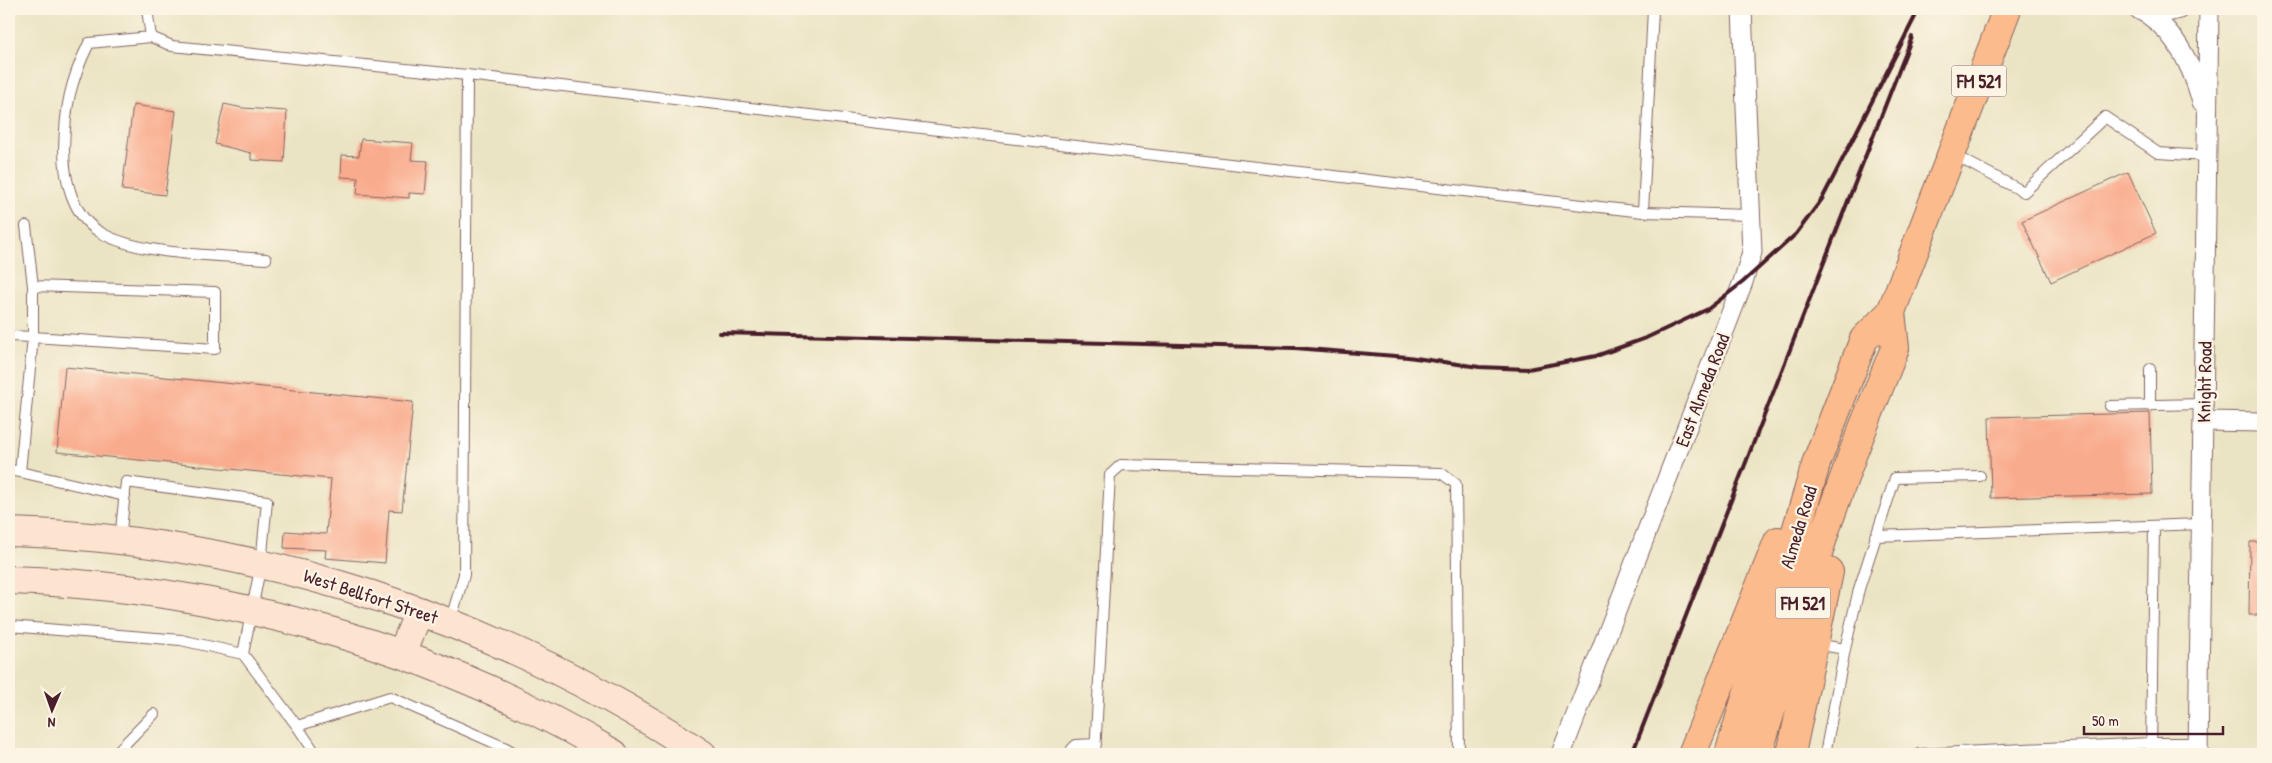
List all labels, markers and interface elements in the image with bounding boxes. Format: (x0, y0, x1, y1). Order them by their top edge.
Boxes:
road number: FM 521 (1952, 66, 2006, 96)
street label: East Almeda Road (1668, 329, 1736, 450)
street label: Knight Road (2190, 341, 2218, 423)
street label: Almeda Road (1773, 482, 1823, 572)
street label: West Bellfort Street (300, 562, 442, 630)
road number: FM 521 (1776, 588, 1830, 618)
north arrow (28, 686, 78, 736)
scale bar (2084, 703, 2223, 735)
text: 50 m (2092, 710, 2119, 731)
text: N (47, 714, 56, 733)

